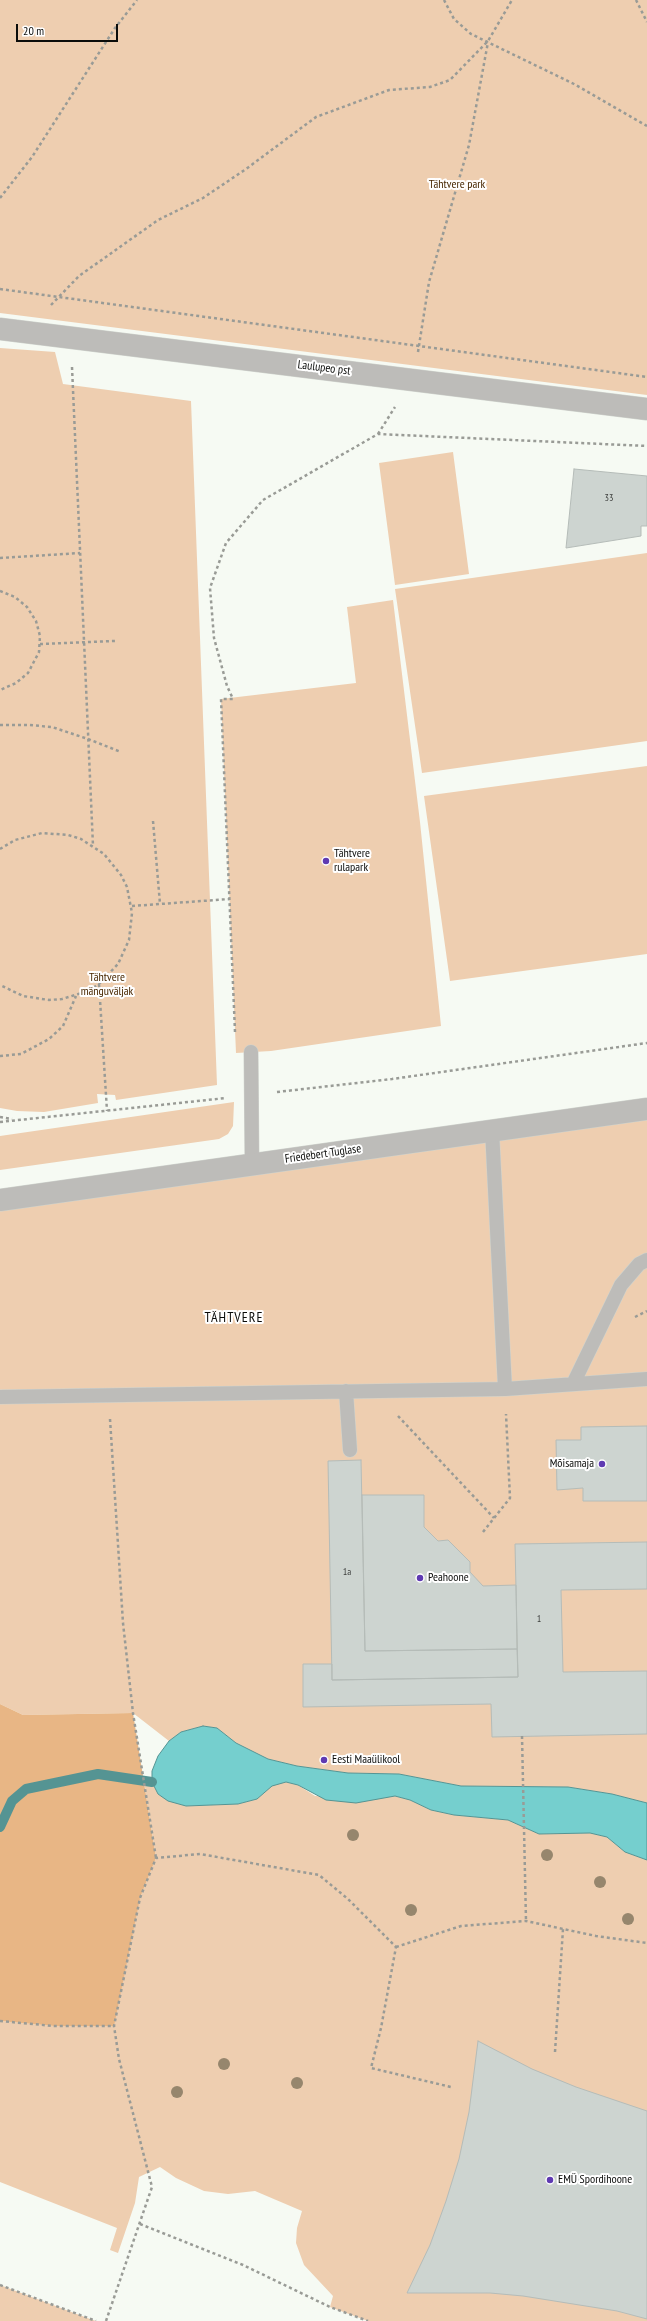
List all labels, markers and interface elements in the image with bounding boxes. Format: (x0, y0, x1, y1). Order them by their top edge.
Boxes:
scale bar (18, 16, 120, 42)
text: 20 m (23, 23, 44, 38)
park label: Tähtvere park (429, 178, 485, 192)
street label: Laulupeo pst (297, 358, 351, 378)
house number: 33 (605, 492, 613, 504)
place label: Tähtvere rulapark (334, 847, 370, 875)
marker: Tähtvere rulapark (321, 856, 331, 866)
park label: Tähtvere mänguväljak (81, 971, 133, 999)
street label: Friedebert Tuglase (284, 1142, 362, 1166)
district label: TÄHTVERE (205, 1310, 263, 1326)
place label: Mõisamaja (550, 1457, 594, 1471)
marker: Mõisamaja (597, 1459, 607, 1469)
house number: 1a (343, 1566, 351, 1578)
place label: Peahoone (428, 1571, 469, 1585)
marker: Peahoone (415, 1573, 425, 1583)
house number: 1 (537, 1613, 541, 1625)
place label: Eesti Maaülikool (332, 1753, 400, 1767)
marker: Eesti Maaülikool (319, 1755, 329, 1765)
place label: EMÜ Spordihoone (558, 2173, 632, 2187)
marker: EMÜ Spordihoone (545, 2175, 555, 2185)

